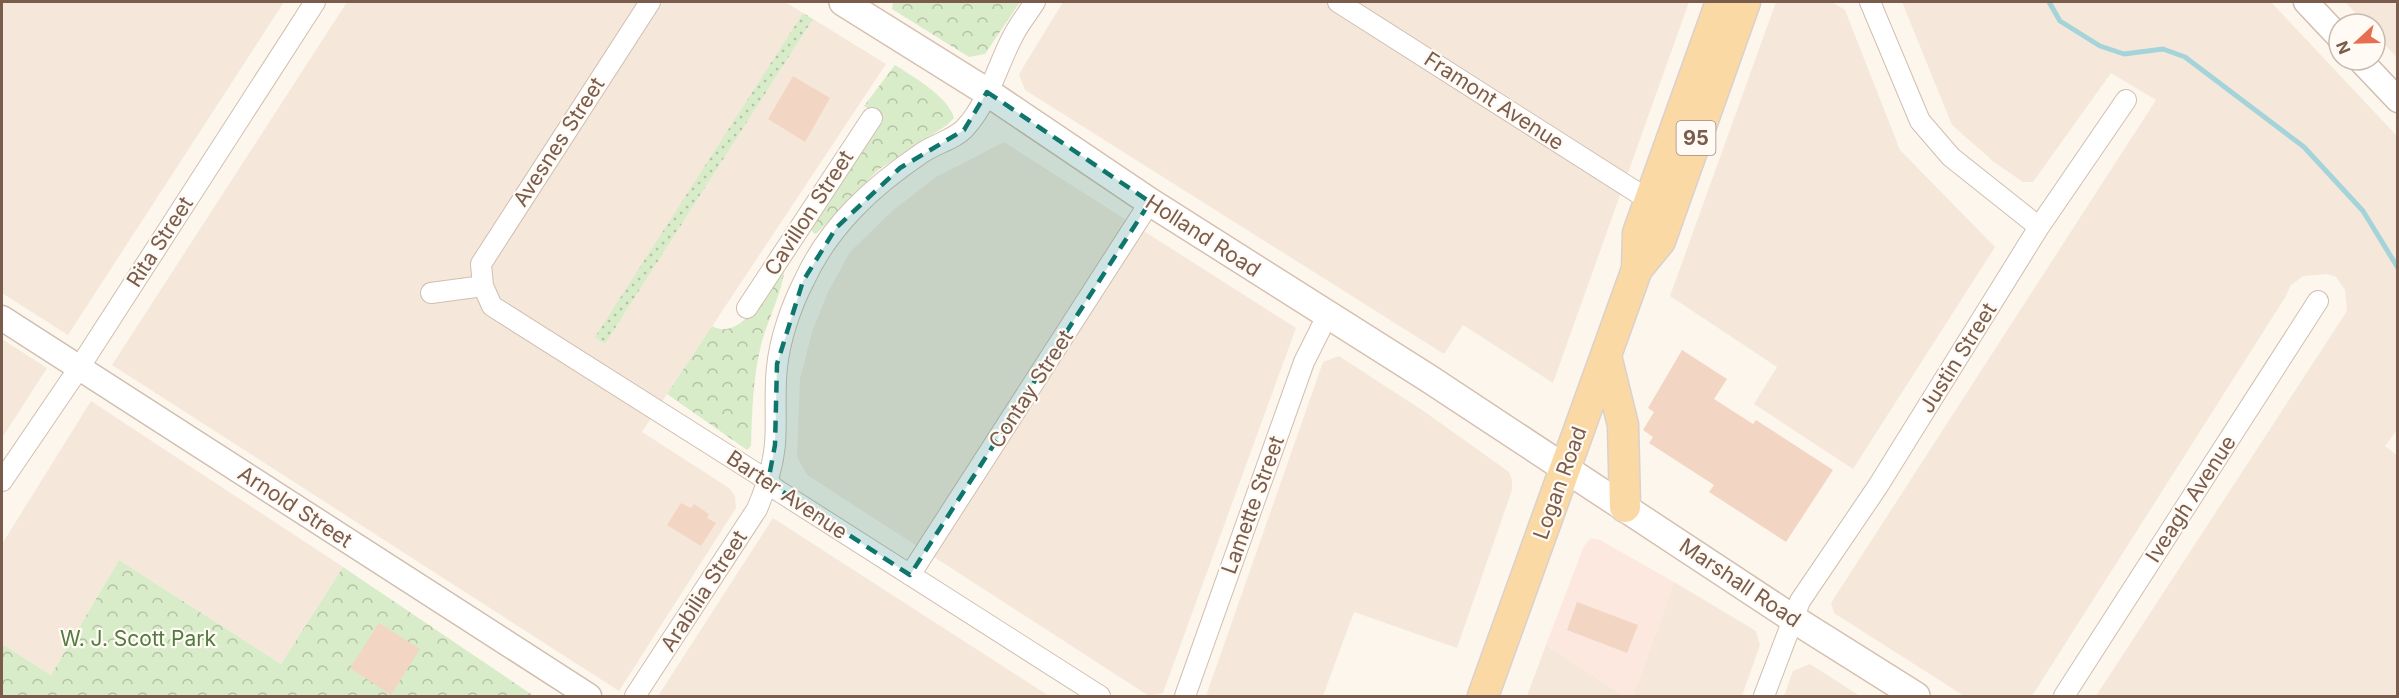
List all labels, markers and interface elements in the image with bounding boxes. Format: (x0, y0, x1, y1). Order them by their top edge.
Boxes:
north arrow (2327, 12, 2387, 72)
text: N (2332, 38, 2355, 57)
street label: Framont Avenue (1420, 46, 1569, 155)
street label: Avesnes Street (508, 72, 610, 211)
road number: 95 (1676, 121, 1716, 155)
street label: Cavillon Street (759, 145, 858, 280)
street label: Holland Road (1141, 189, 1265, 282)
street label: Rita Street (121, 192, 198, 292)
street label: Justin Street (1914, 298, 2001, 417)
street label: Contay Street (983, 325, 1078, 452)
street label: Logan Road (1528, 423, 1591, 543)
street label: Iveagh Avenue (2140, 431, 2241, 567)
street label: Lamette Street (1216, 432, 1289, 577)
street label: Barter Avenue (722, 445, 852, 544)
street label: Arnold Street (234, 460, 357, 553)
street label: Arabilia Street (655, 525, 752, 656)
street label: Marshall Road (1675, 533, 1806, 632)
park label: W. J. Scott Park (60, 626, 216, 651)

